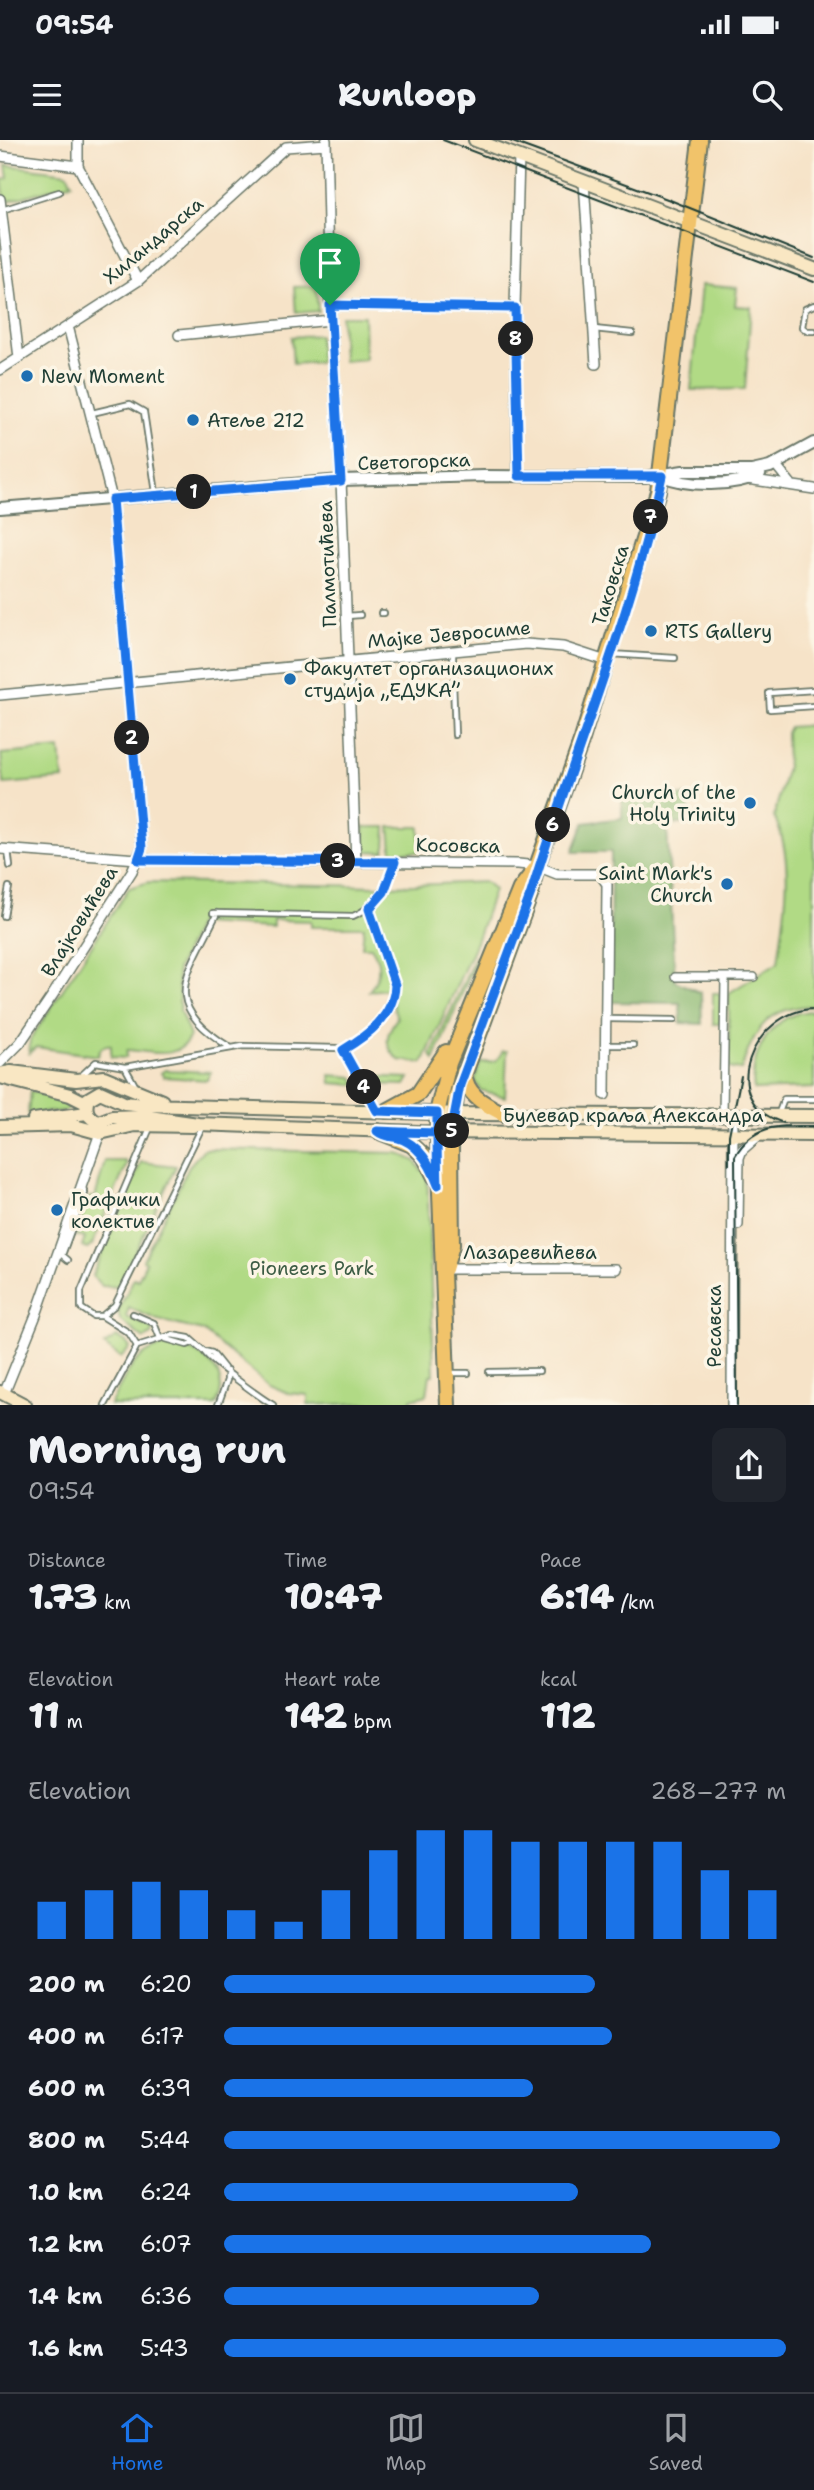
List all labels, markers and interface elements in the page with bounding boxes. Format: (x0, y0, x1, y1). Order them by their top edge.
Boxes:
text: 09:54 (35, 7, 113, 42)
text: Runloop (338, 73, 476, 116)
icon: menu (28, 76, 66, 114)
icon: search (748, 76, 786, 114)
street label: Хиландарска (98, 191, 209, 290)
pin (300, 233, 360, 305)
icon: arrive (311, 244, 349, 282)
pin: 8 (498, 322, 534, 356)
text: 8 (509, 326, 522, 351)
place label: New Moment (41, 364, 165, 389)
marker: New Moment (19, 368, 35, 384)
place label: Атеље 212 (207, 408, 305, 433)
marker: Атеље 212 (185, 412, 201, 428)
street label: Светогорска (357, 447, 471, 476)
pin: 1 (176, 474, 212, 510)
text: 1 (189, 479, 198, 504)
street label: Палмотићева (313, 500, 342, 628)
pin: 7 (634, 500, 668, 534)
text: 7 (644, 504, 657, 529)
street label: Таковска (586, 541, 635, 629)
street label: Мајке Јевросиме (366, 615, 532, 654)
place label: RTS Gallery (665, 619, 772, 644)
marker: RTS Gallery (643, 623, 659, 639)
place label: Факултет организационих студија „ЕДУКА” (304, 656, 553, 703)
marker: Факултет организационих студија „ЕДУКА” (282, 671, 298, 687)
pin: 2 (114, 720, 150, 756)
text: 2 (125, 725, 138, 750)
place label: Church of the Holy Trinity (611, 780, 736, 827)
marker: Church of the Holy Trinity (742, 795, 758, 811)
pin: 6 (536, 808, 570, 842)
text: 6 (546, 812, 559, 837)
street label: Косовска (415, 832, 501, 859)
pin: 3 (320, 844, 356, 878)
text: 3 (331, 848, 344, 873)
street label: Влајковићева (35, 861, 124, 981)
place label: Saint Mark's Church (598, 861, 713, 908)
marker: Saint Mark's Church (719, 876, 735, 892)
pin: 4 (346, 1070, 382, 1104)
text: 4 (357, 1074, 370, 1099)
street label: Булевар краља Александра (503, 1103, 764, 1128)
pin: 5 (434, 1114, 470, 1149)
text: 5 (446, 1118, 457, 1143)
place label: Графички колектив (71, 1187, 161, 1234)
marker: Графички колектив (49, 1202, 65, 1218)
street label: Лазаревићева (463, 1240, 597, 1265)
park label: Pioneers Park (250, 1256, 375, 1281)
street label: Ресавска (702, 1284, 727, 1367)
text: Morning run (28, 1424, 286, 1475)
button: share (712, 1428, 786, 1502)
text: 09:54 (28, 1476, 95, 1506)
text: Distance (28, 1548, 106, 1573)
text: Time (284, 1548, 328, 1573)
text: Pace (540, 1548, 582, 1573)
text: 1.73 (28, 1573, 98, 1620)
text: 10:47 (284, 1573, 383, 1620)
text: 6:14 (540, 1573, 614, 1620)
text: km (98, 1590, 131, 1615)
text: /km (614, 1590, 655, 1615)
text: Elevation (28, 1667, 113, 1692)
text: Heart rate (284, 1667, 381, 1692)
text: kcal (540, 1667, 577, 1692)
text: 11 (28, 1692, 60, 1739)
text: 142 (284, 1692, 347, 1739)
text: 112 (540, 1692, 596, 1739)
text: m (60, 1709, 83, 1734)
text: bpm (347, 1709, 392, 1734)
text: Elevation (28, 1776, 131, 1806)
text: 268–277 m (651, 1776, 786, 1806)
text: 200 m (28, 1969, 105, 1999)
text: 6:20 (140, 1969, 192, 1999)
text: 400 m (28, 2021, 105, 2051)
text: 6:17 (140, 2021, 185, 2051)
text: 600 m (28, 2073, 105, 2103)
text: 6:39 (140, 2073, 191, 2103)
text: 800 m (28, 2125, 105, 2155)
text: 5:44 (140, 2125, 190, 2155)
text: 1.0 km (28, 2177, 103, 2207)
text: 6:24 (140, 2177, 191, 2207)
text: 1.2 km (28, 2229, 104, 2259)
text: 6:07 (140, 2229, 192, 2259)
text: 1.4 km (28, 2281, 102, 2311)
text: 6:36 (140, 2281, 192, 2311)
text: 1.6 km (28, 2333, 103, 2363)
text: 5:43 (140, 2333, 189, 2363)
tab: Home (111, 2409, 163, 2476)
tab: Map (386, 2409, 426, 2476)
tab: Saved (649, 2409, 703, 2476)

